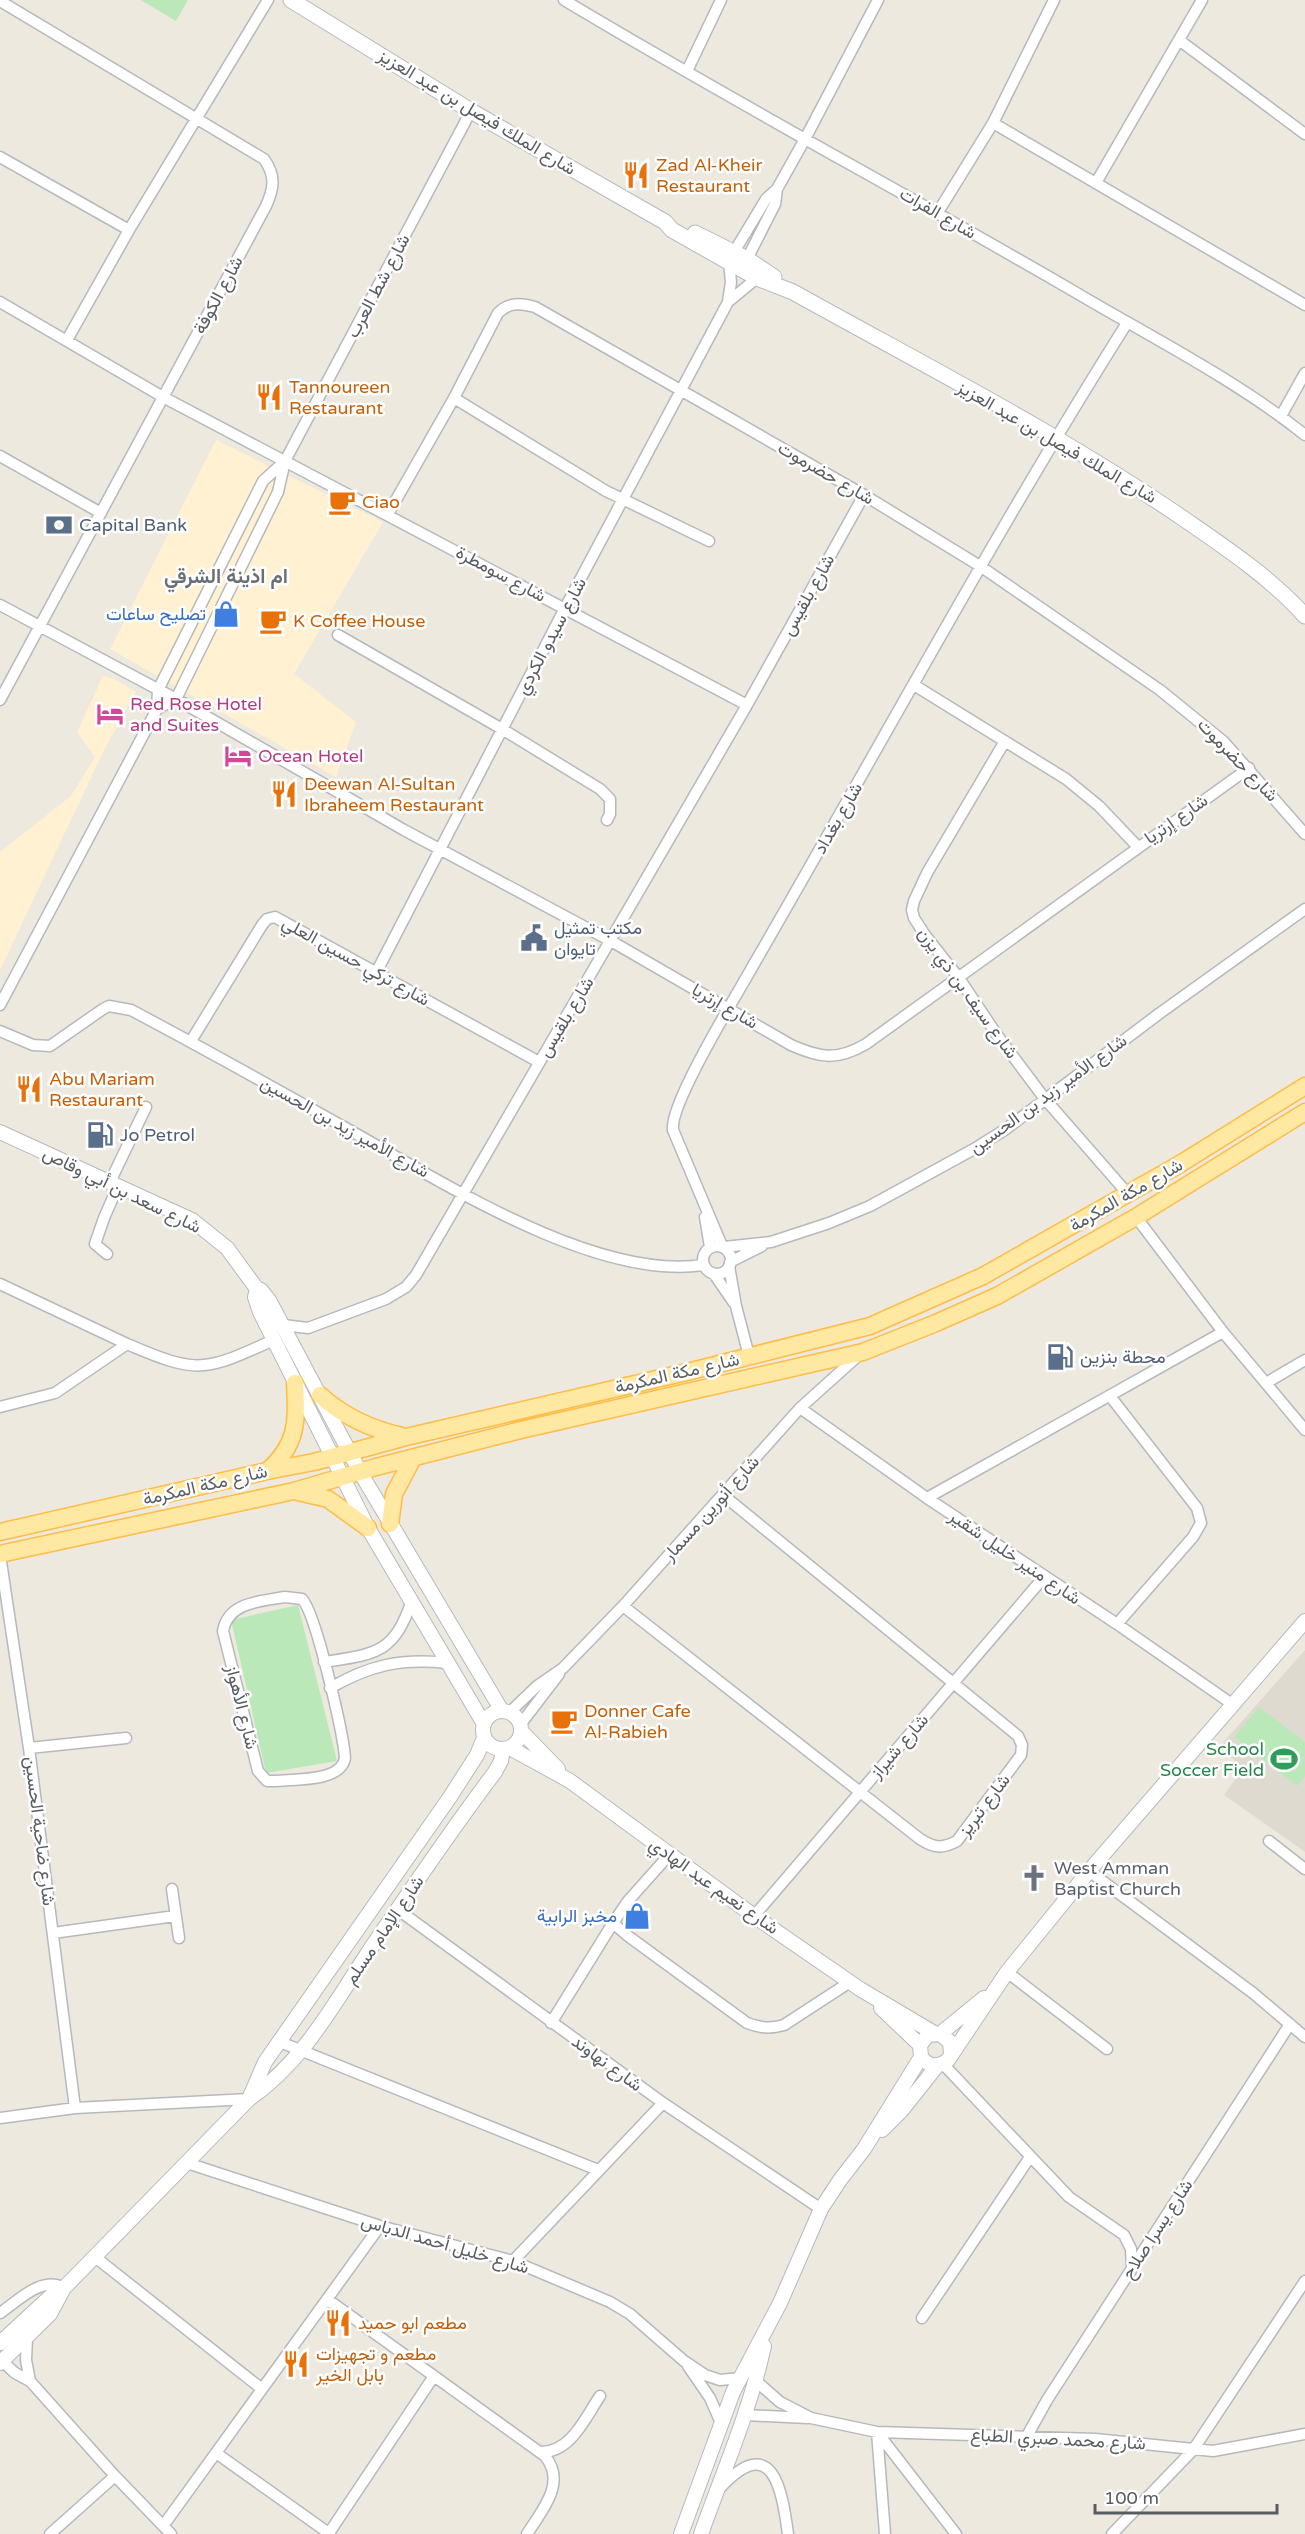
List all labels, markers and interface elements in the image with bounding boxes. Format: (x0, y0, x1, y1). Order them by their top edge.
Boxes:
street label: شارع الملك فيصل بن عبد العزيز (373, 44, 580, 181)
place label: Zad Al-Kheir Restaurant (656, 154, 762, 197)
restaurant icon: Zad Al-Kheir Restaurant (621, 160, 651, 190)
street label: شارع الفرات (895, 182, 980, 245)
street label: شارع شط العرب (341, 230, 415, 342)
street label: شارع الكوفة (188, 252, 249, 338)
street label: شارع الملك فيصل بن عبد العزيز (952, 375, 1161, 509)
place label: Tannoureen Restaurant (289, 376, 390, 419)
restaurant icon: Tannoureen Restaurant (254, 382, 284, 412)
street label: شارع حضرموت (774, 437, 878, 510)
cafe icon: Ciao (327, 487, 357, 517)
place label: Ciao (362, 491, 400, 513)
bank icon: Capital Bank (44, 510, 74, 540)
place label: Capital Bank (79, 514, 187, 536)
street label: شارع سومطرة (452, 541, 550, 608)
street label: شارع بلقيس (777, 550, 840, 640)
district label: ام اذينة الشرقي (164, 565, 288, 593)
street label: شارع سيدو الكردي (511, 574, 595, 700)
shop icon: تصليح ساعات (211, 599, 241, 629)
place label: تصليح ساعات (106, 603, 206, 626)
cafe icon: K Coffee House (258, 606, 288, 636)
place label: K Coffee House (293, 610, 425, 632)
place label: Red Rose Hotel and Suites (130, 693, 262, 736)
hotel icon: Red Rose Hotel and Suites (95, 699, 125, 729)
street label: شارع حضرموت (1192, 714, 1283, 807)
hotel icon: Ocean Hotel (223, 741, 253, 771)
place label: Ocean Hotel (258, 745, 363, 767)
place label: Deewan Al-Sultan Ibraheem Restaurant (304, 773, 484, 816)
street label: شارع بغداد (809, 778, 868, 858)
restaurant icon: Deewan Al-Sultan Ibraheem Restaurant (269, 779, 299, 809)
street label: شارع إرتريا (1140, 789, 1213, 850)
street label: شارع تركي حسين العلي (276, 911, 434, 1014)
place label: مكتب تمثيل تايوان (554, 917, 642, 960)
public building icon: مكتب تمثيل تايوان (519, 923, 549, 953)
street label: شارع سيف بن ذي يزن (910, 923, 1023, 1065)
street label: شارع بلقيس (533, 973, 599, 1062)
street label: شارع إرتريا (687, 978, 762, 1035)
street label: شارع الأمير زيد بن الحسين (965, 1029, 1132, 1159)
place label: Abu Mariam Restaurant (49, 1068, 155, 1111)
street label: شارع الأمير زيد بن الحسين (256, 1071, 433, 1183)
restaurant icon: Abu Mariam Restaurant (14, 1074, 44, 1104)
fuel station icon: Jo Petrol (85, 1120, 115, 1150)
place label: Jo Petrol (120, 1124, 195, 1146)
street label: شارع سعد بن أبي وقاص (37, 1142, 205, 1242)
street label: شارع مكة المكرمة (1065, 1154, 1187, 1237)
fuel station icon: محطة بنزين (1045, 1342, 1075, 1372)
place label: محطة بنزين (1080, 1346, 1166, 1368)
street label: شارع مكة المكرمة (613, 1348, 742, 1399)
street label: شارع أنورين مسمار (657, 1451, 765, 1567)
street label: شارع مكة المكرمة (141, 1460, 270, 1511)
street label: شارع منير خليل شقير (944, 1504, 1085, 1610)
street label: شارع الأهواز (220, 1662, 263, 1752)
place label: Donner Cafe Al-Rabieh (584, 1700, 691, 1743)
cafe icon: Donner Cafe Al-Rabieh (549, 1706, 579, 1736)
street label: شارع شيراز (864, 1709, 934, 1784)
place label: School Soccer Field (1160, 1738, 1264, 1781)
sports icon: School Soccer Field (1269, 1744, 1299, 1774)
street label: شارع ضاحية الحسين (19, 1755, 60, 1907)
street label: شارع تبريز (953, 1769, 1015, 1842)
street label: شارع نعيم عبد الهادي (643, 1833, 783, 1942)
place label: West Amman Baptist Church (1054, 1857, 1181, 1900)
church icon: West Amman Baptist Church (1019, 1863, 1049, 1893)
street label: شارع الإمام مسلم (339, 1871, 429, 1989)
shop icon: مخبز الرابية (622, 1901, 652, 1931)
place label: مخبز الرابية (537, 1905, 617, 1927)
street label: شارع نهاوند (567, 2030, 647, 2097)
street label: شارع يسرا صلاح (1117, 2175, 1198, 2283)
street label: شارع خليل أحمد الدباس (358, 2210, 531, 2279)
restaurant icon: مطعم ابو حميد (323, 2308, 353, 2338)
place label: مطعم ابو حميد (358, 2312, 467, 2335)
place label: مطعم و تجهيزات بابل الخير (315, 2343, 436, 2386)
restaurant icon: مطعم و تجهيزات بابل الخير (281, 2349, 311, 2379)
street label: شارع محمد صبري الطباع (969, 2423, 1146, 2459)
scale bar (1095, 2477, 1276, 2515)
text: 100 m (1104, 2487, 1159, 2509)

